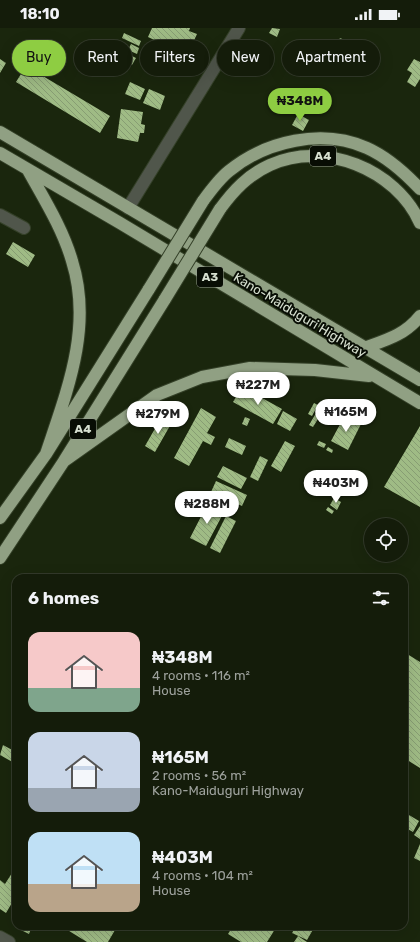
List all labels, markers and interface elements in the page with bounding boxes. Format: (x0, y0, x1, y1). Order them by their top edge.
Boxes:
text: 18:10 (20, 5, 60, 23)
chip: Buy (12, 40, 66, 76)
chip: Rent (74, 40, 132, 76)
chip: Filters (140, 40, 209, 76)
chip: New (217, 40, 274, 76)
chip: Apartment (282, 40, 380, 76)
pin: ₦348M (272, 88, 328, 122)
text: ₦348M (277, 93, 323, 108)
road number: A4 (310, 146, 336, 166)
road number: A3 (197, 267, 223, 287)
street label: Kano-Maiduguri Highway (230, 269, 369, 361)
pin: ₦227M (230, 372, 286, 406)
text: ₦227M (236, 377, 280, 392)
pin: ₦165M (318, 399, 374, 433)
pin: ₦279M (130, 401, 186, 435)
text: ₦165M (324, 404, 368, 419)
text: ₦279M (136, 406, 180, 421)
road number: A4 (70, 419, 96, 439)
pin: ₦403M (308, 470, 364, 504)
text: ₦403M (313, 475, 359, 490)
pin: ₦288M (179, 491, 235, 525)
text: ₦288M (184, 496, 230, 511)
map controls (364, 518, 408, 562)
button: locate (364, 518, 408, 562)
icon: filters (370, 587, 392, 609)
text: 6 homes (28, 588, 99, 608)
text: ₦348M (152, 647, 213, 667)
icon: home (60, 648, 108, 696)
text: 4 rooms · 116 m² (152, 668, 250, 683)
text: House (152, 683, 190, 698)
text: ₦165M (152, 747, 209, 767)
icon: home (60, 748, 108, 796)
text: 2 rooms · 56 m² (152, 768, 246, 783)
text: Kano-Maiduguri Highway (152, 783, 304, 798)
text: ₦403M (152, 847, 213, 867)
icon: home (60, 848, 108, 896)
text: 4 rooms · 104 m² (152, 868, 253, 883)
text: House (152, 883, 190, 898)

